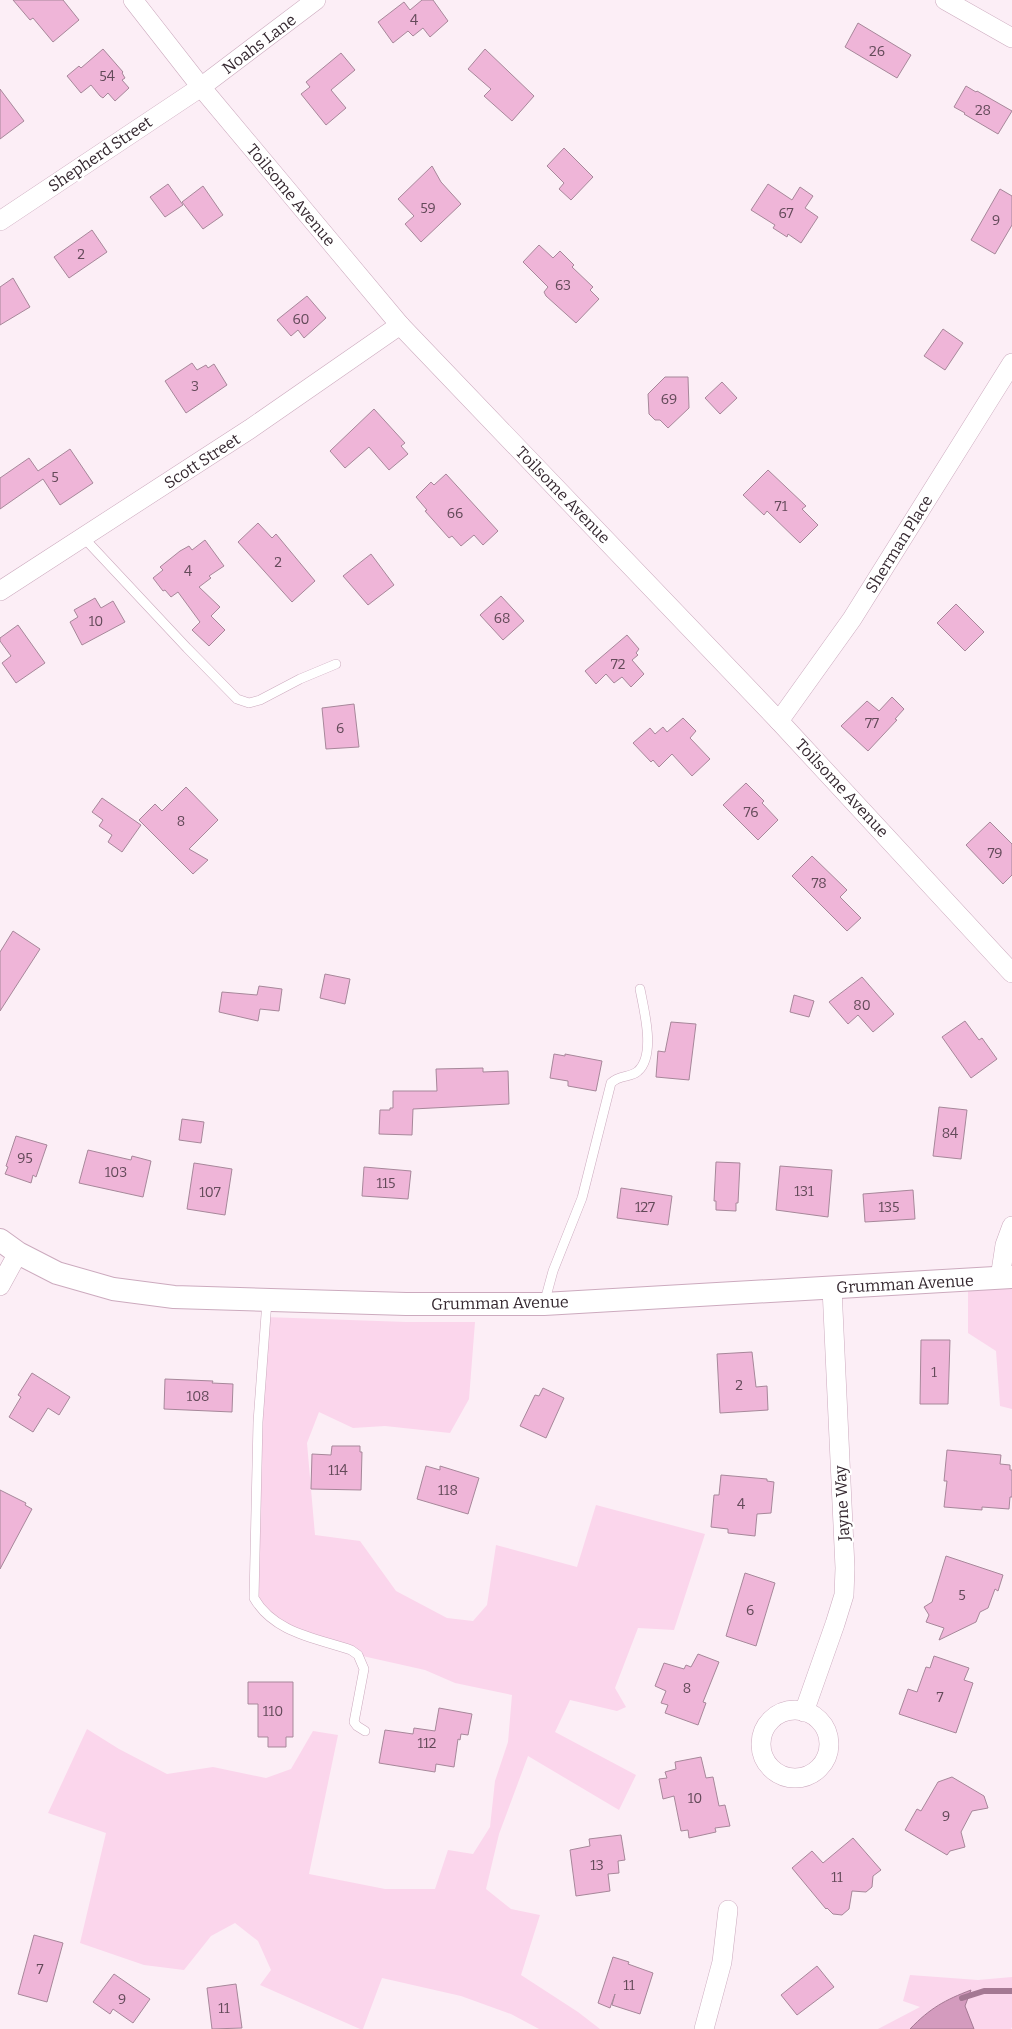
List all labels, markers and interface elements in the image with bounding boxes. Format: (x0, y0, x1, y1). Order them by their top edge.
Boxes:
street label: Noahs Lane (218, 10, 300, 78)
house number: 4 (410, 12, 418, 29)
house number: 26 (869, 43, 885, 60)
house number: 54 (99, 68, 115, 85)
house number: 28 (975, 102, 991, 119)
street label: Shepherd Street (44, 112, 156, 196)
street label: Toilsome Avenue (243, 140, 339, 250)
house number: 59 (420, 200, 436, 217)
house number: 67 (778, 205, 794, 222)
house number: 9 (992, 212, 1000, 229)
house number: 2 (77, 246, 85, 263)
house number: 63 (555, 277, 571, 294)
house number: 60 (292, 311, 310, 328)
house number: 3 (191, 378, 199, 395)
house number: 69 (661, 391, 677, 408)
street label: Scott Street (161, 429, 244, 493)
street label: Toilsome Avenue (512, 443, 614, 547)
house number: 5 (51, 469, 59, 486)
street label: Sherman Place (861, 492, 937, 596)
house number: 71 (775, 498, 788, 515)
house number: 66 (447, 505, 463, 522)
house number: 2 (274, 554, 282, 571)
house number: 4 (184, 563, 192, 580)
house number: 68 (494, 610, 510, 627)
house number: 10 (89, 613, 103, 630)
house number: 72 (611, 656, 625, 673)
house number: 77 (865, 715, 879, 732)
house number: 6 (336, 720, 344, 737)
street label: Toilsome Avenue (792, 735, 892, 841)
house number: 76 (743, 804, 759, 821)
house number: 8 (177, 813, 185, 830)
house number: 79 (988, 845, 1003, 862)
house number: 78 (811, 875, 827, 892)
house number: 80 (853, 997, 871, 1014)
house number: 84 (942, 1125, 958, 1142)
house number: 95 (17, 1150, 33, 1167)
house number: 103 (105, 1164, 127, 1181)
house number: 115 (377, 1175, 395, 1192)
house number: 131 (794, 1183, 814, 1200)
house number: 107 (199, 1184, 221, 1201)
house number: 127 (635, 1199, 655, 1216)
house number: 135 (878, 1199, 900, 1216)
street label: Grumman Avenue (836, 1271, 974, 1297)
street label: Grumman Avenue (431, 1292, 569, 1314)
house number: 1 (931, 1364, 937, 1381)
house number: 2 (735, 1377, 743, 1394)
house number: 108 (186, 1388, 210, 1405)
house number: 114 (328, 1462, 348, 1479)
street label: Jayne Way (831, 1464, 854, 1542)
house number: 118 (438, 1482, 458, 1499)
house number: 4 (737, 1496, 745, 1513)
house number: 5 (958, 1587, 966, 1604)
house number: 6 (746, 1602, 754, 1619)
house number: 8 (683, 1680, 691, 1697)
house number: 7 (936, 1689, 944, 1706)
house number: 110 (263, 1703, 283, 1720)
house number: 112 (418, 1735, 436, 1752)
house number: 10 (688, 1790, 702, 1807)
house number: 9 (942, 1808, 950, 1825)
house number: 13 (590, 1857, 604, 1874)
house number: 11 (831, 1869, 843, 1886)
house number: 7 (36, 1961, 44, 1978)
house number: 11 (623, 1977, 635, 1994)
house number: 9 (118, 1991, 126, 2008)
house number: 11 (218, 2000, 230, 2017)

